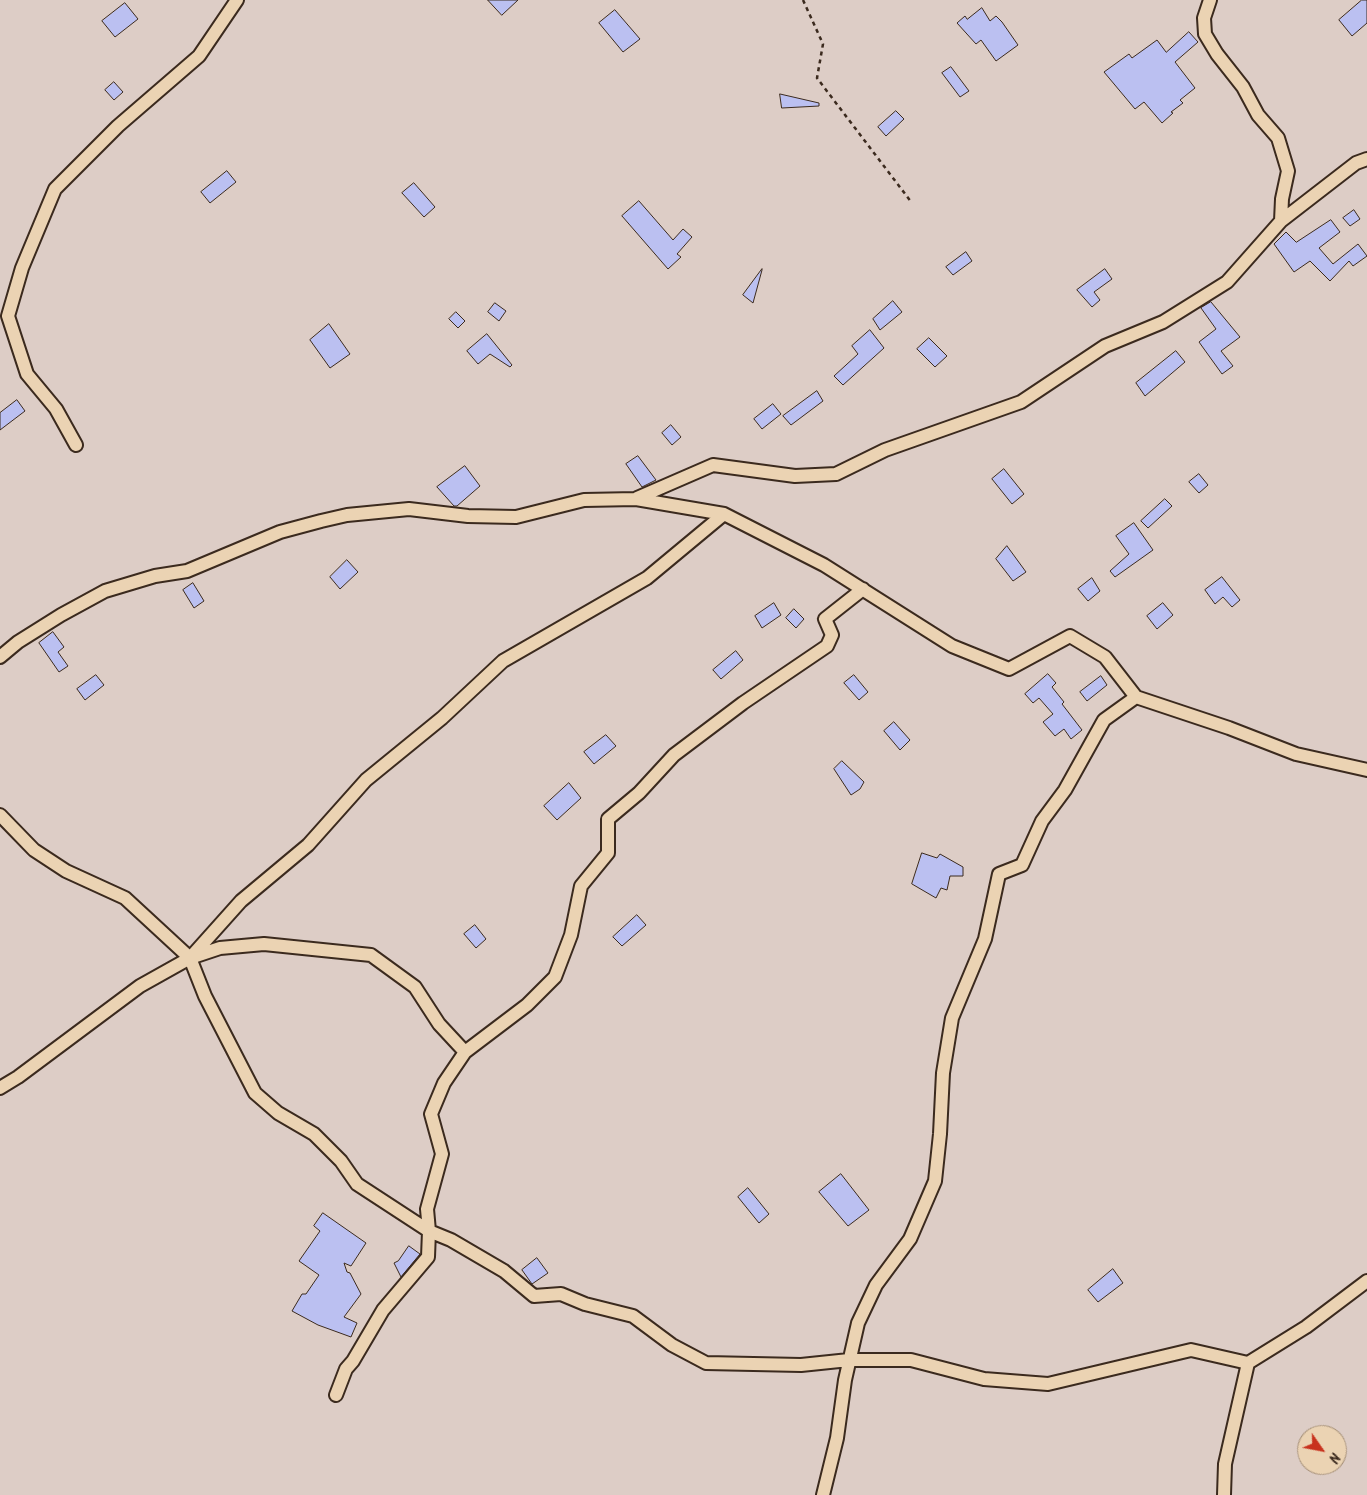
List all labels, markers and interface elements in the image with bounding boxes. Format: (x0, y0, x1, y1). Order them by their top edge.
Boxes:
north arrow (1297, 1425, 1347, 1475)
text: N (1322, 1448, 1345, 1467)

